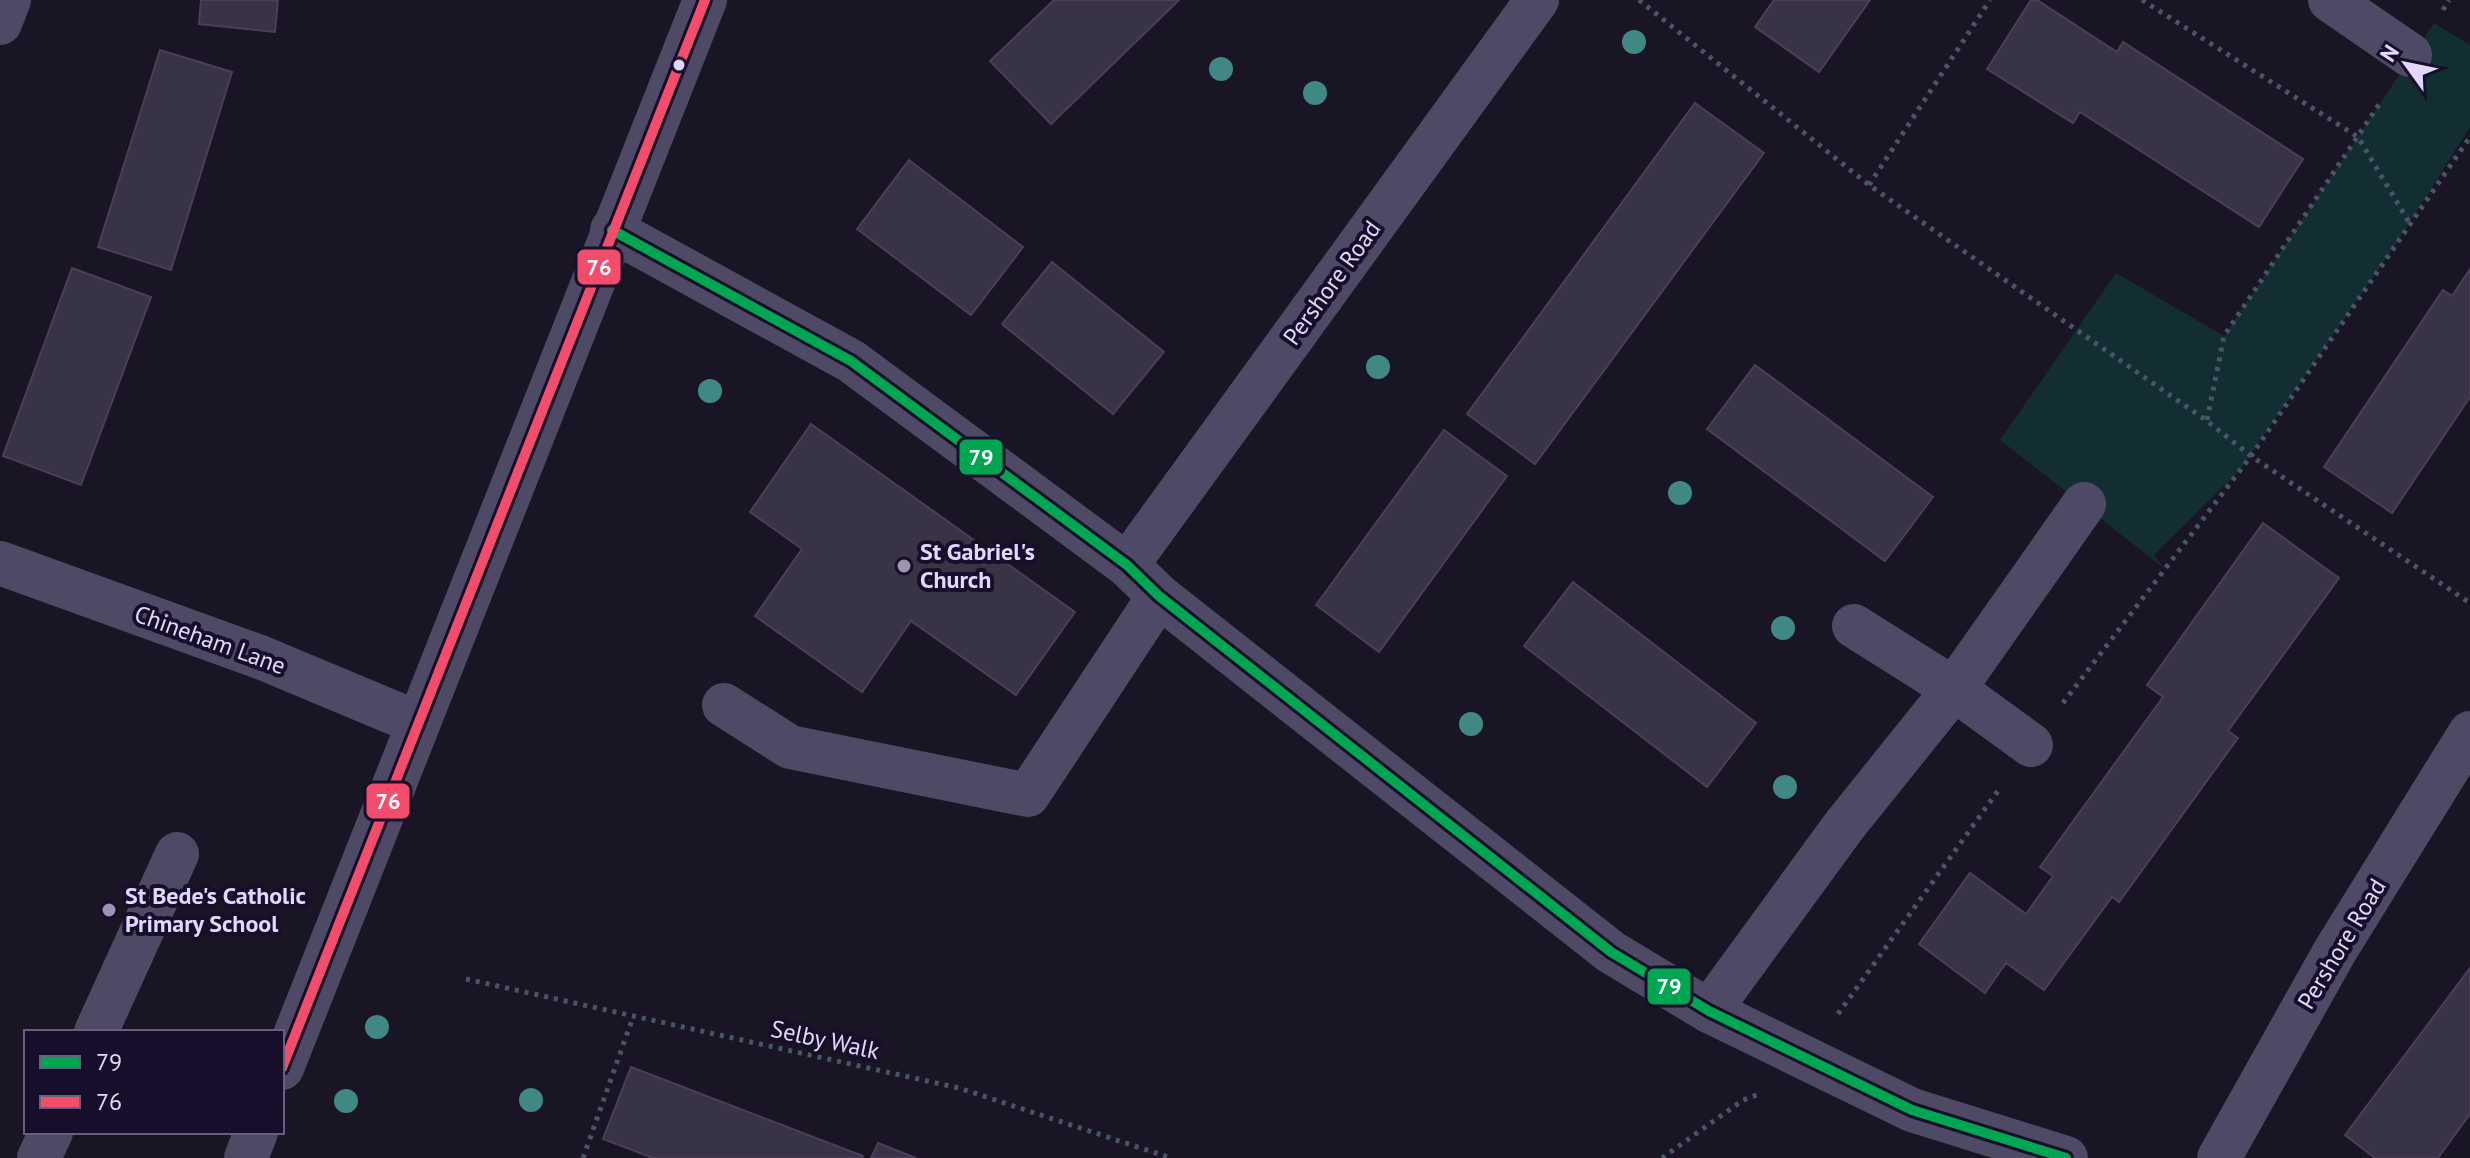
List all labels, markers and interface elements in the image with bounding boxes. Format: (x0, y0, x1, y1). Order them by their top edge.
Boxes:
north arrow (2366, 24, 2446, 104)
text: N (2374, 39, 2405, 67)
unlabelled marker (671, 57, 687, 73)
street label: Pershore Road (1276, 214, 1387, 351)
line badge: 76 (576, 248, 622, 286)
text: 76 (587, 253, 611, 281)
line badge: 79 (958, 438, 1004, 476)
text: 79 (969, 443, 993, 471)
place label: St Gabriel's Church (920, 536, 1035, 595)
marker: St Gabriel's Church (895, 557, 913, 575)
street label: Chineham Lane (130, 598, 290, 681)
line badge: 76 (365, 782, 411, 820)
text: 76 (376, 787, 400, 815)
street label: Pershore Road (2291, 873, 2393, 1015)
place label: St Bede's Catholic Primary School (125, 880, 306, 939)
marker: St Bede's Catholic Primary School (100, 901, 118, 919)
line badge: 79 (1646, 967, 1692, 1006)
text: 79 (1657, 972, 1681, 1000)
street label: Selby Walk (768, 1013, 883, 1066)
legend (24, 1030, 284, 1134)
text: 79 (96, 1046, 122, 1077)
text: 76 (96, 1086, 122, 1117)

